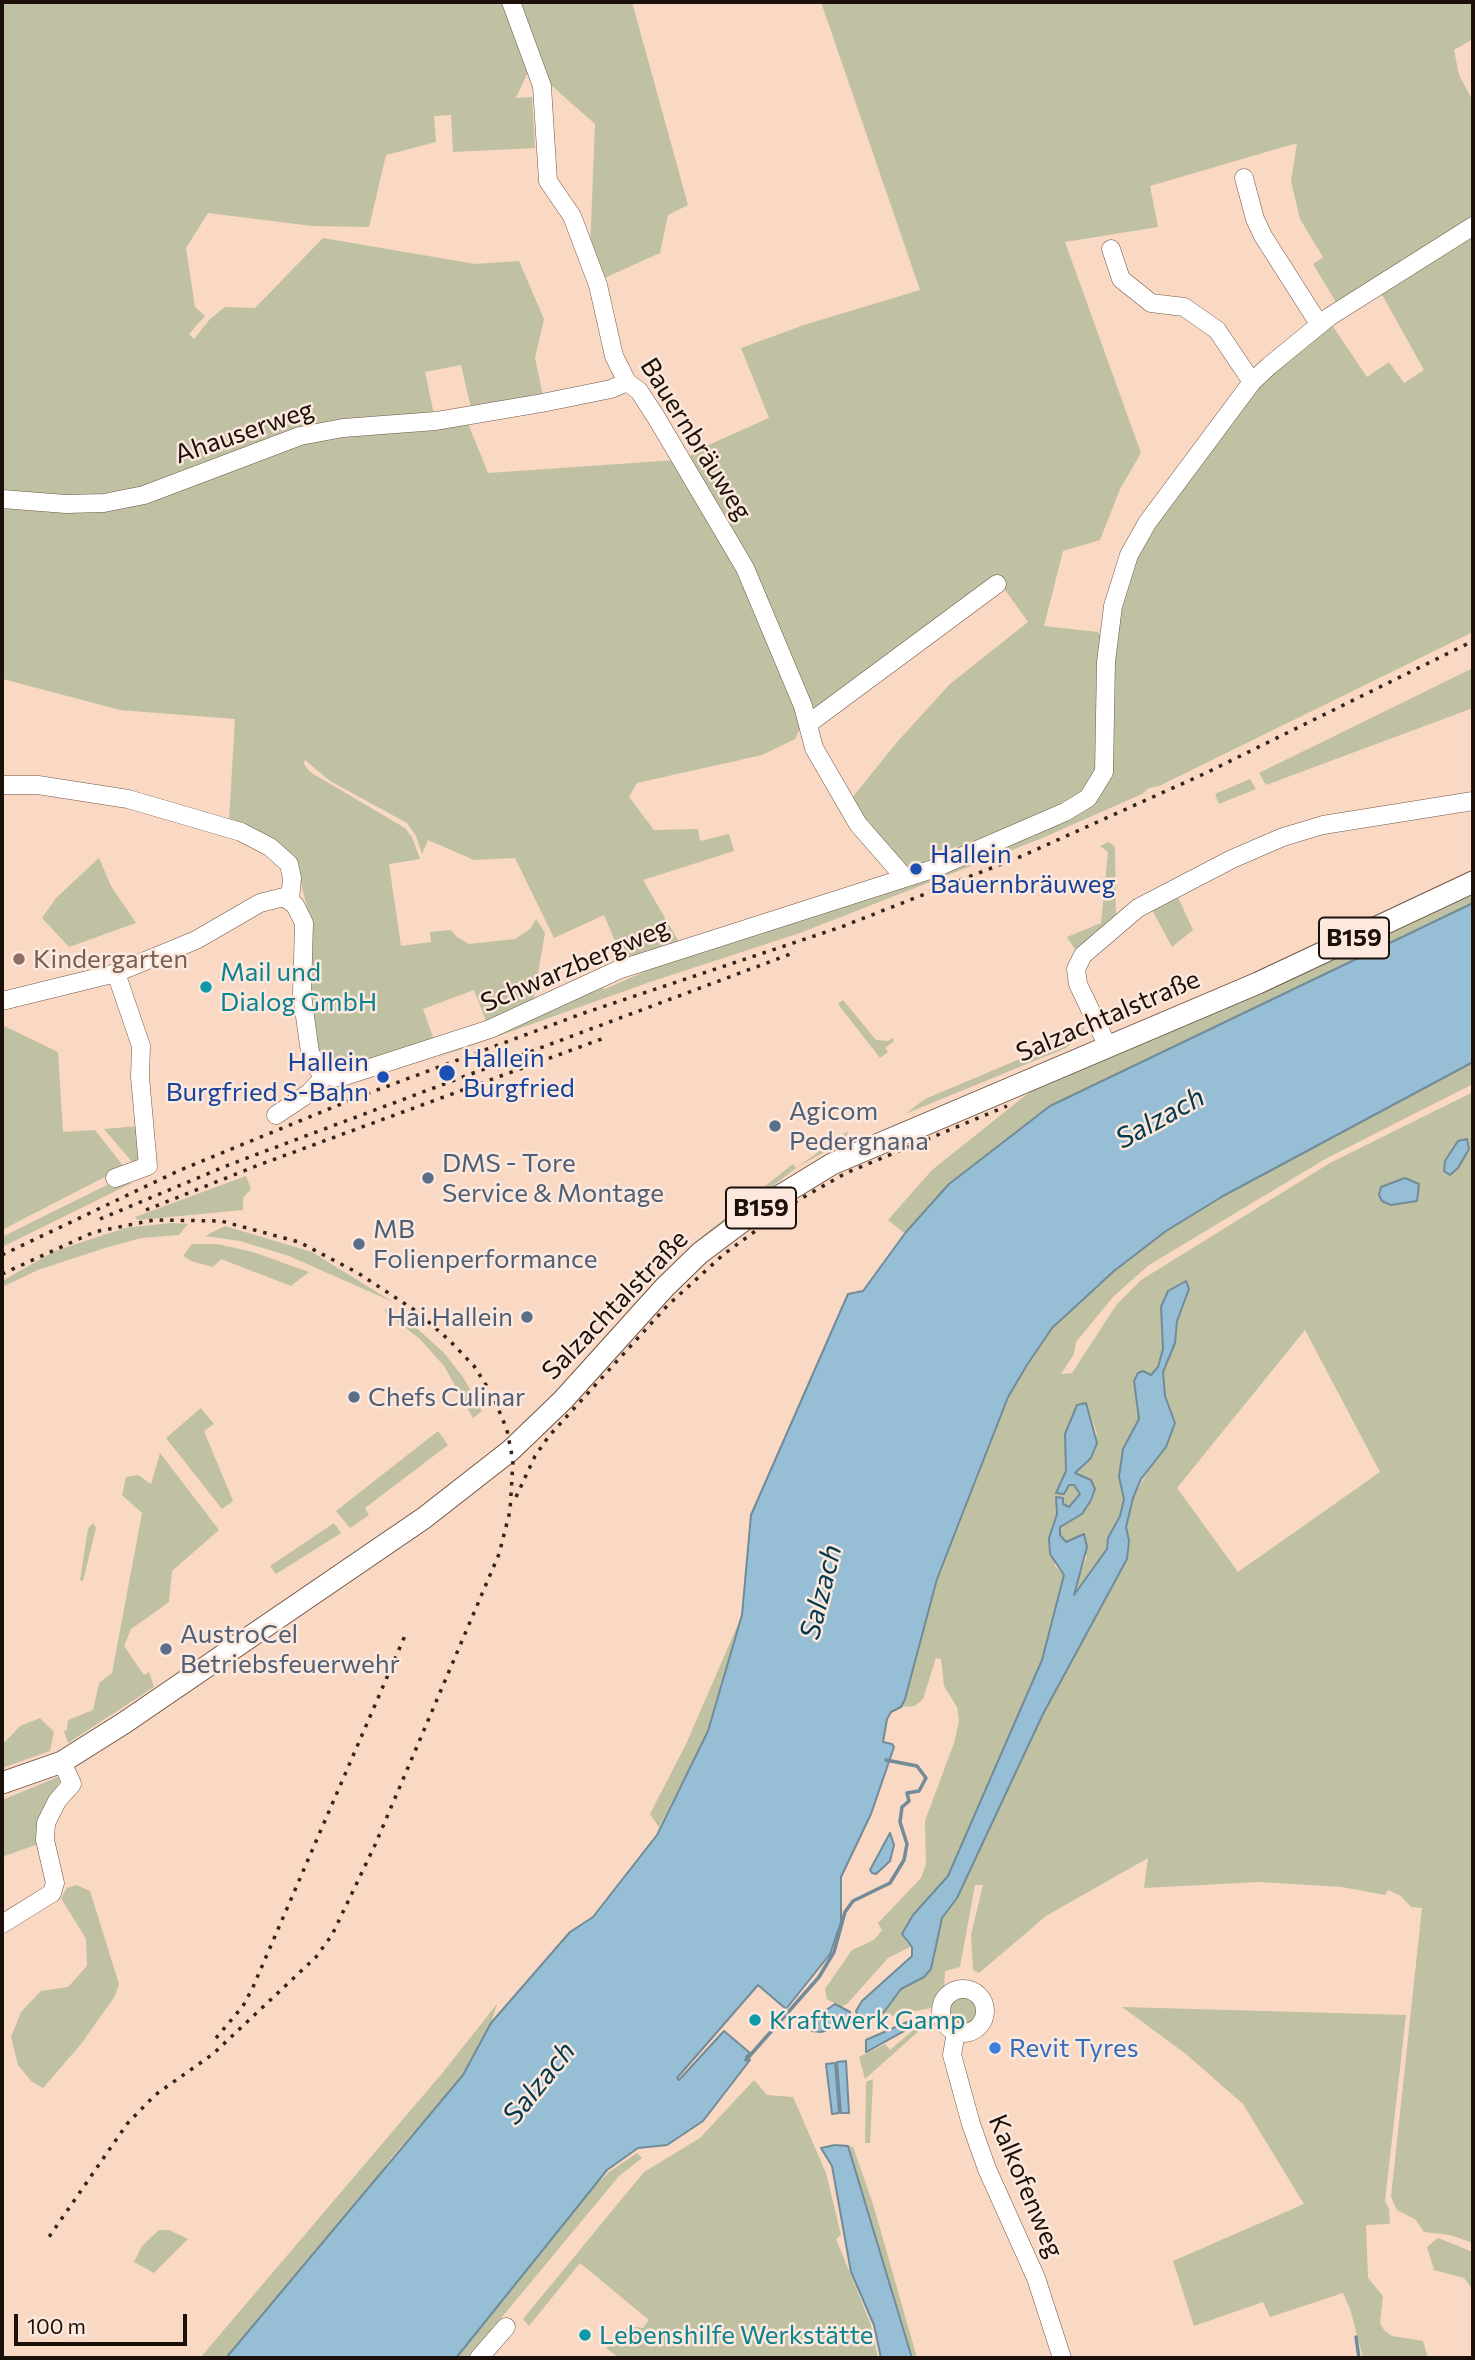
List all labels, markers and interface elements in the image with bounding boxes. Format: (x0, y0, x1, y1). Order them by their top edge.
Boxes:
street label: Bauernbräuweg (634, 352, 758, 526)
street label: Ahauserweg (170, 394, 318, 470)
place label: Hallein Bauernbräuweg (930, 838, 1116, 900)
marker: Hallein Bauernbräuweg (908, 861, 924, 877)
street label: Schwarzbergweg (476, 911, 674, 1019)
road number: B159 (1319, 918, 1389, 958)
place label: Kindergarten (33, 943, 188, 975)
marker: Kindergarten (11, 951, 27, 967)
place label: Mail und Dialog GmbH (220, 956, 377, 1018)
street label: Salzachtalstraße (1012, 963, 1204, 1069)
marker: Mail und Dialog GmbH (198, 979, 214, 995)
place label: Hallein Burgfried (463, 1042, 575, 1104)
place label: Hallein Burgfried S-Bahn (166, 1046, 369, 1108)
marker: Hallein Burgfried (437, 1063, 457, 1083)
marker: Hallein Burgfried S-Bahn (375, 1069, 391, 1085)
water label: Salzach (1110, 1080, 1210, 1156)
place label: Agicom Pedergnana (789, 1095, 929, 1156)
marker: Agicom Pedergnana (767, 1118, 783, 1134)
place label: DMS - Tore Service & Montage (442, 1147, 664, 1208)
marker: DMS - Tore Service & Montage (420, 1170, 436, 1186)
road number: B159 (726, 1188, 796, 1228)
place label: MB Folienperformance (373, 1213, 598, 1274)
street label: Salzachtalstraße (536, 1224, 694, 1386)
marker: MB Folienperformance (351, 1236, 367, 1252)
place label: Hai Hallein (387, 1301, 513, 1333)
marker: Hai Hallein (519, 1309, 535, 1325)
place label: Chefs Culinar (368, 1381, 525, 1413)
marker: Chefs Culinar (346, 1389, 362, 1405)
water label: Salzach (793, 1541, 849, 1643)
place label: AustroCel Betriebsfeuerwehr (180, 1618, 400, 1680)
marker: AustroCel Betriebsfeuerwehr (158, 1641, 174, 1657)
place label: Kraftwerk Gamp (769, 2004, 965, 2036)
marker: Kraftwerk Gamp (747, 2012, 763, 2028)
place label: Revit Tyres (1009, 2032, 1139, 2064)
water label: Salzach (496, 2035, 582, 2131)
marker: Revit Tyres (987, 2040, 1003, 2056)
street label: Kalkofenweg (982, 2110, 1070, 2262)
scale bar (18, 2300, 191, 2344)
text: 100 m (27, 2313, 86, 2338)
place label: Lebenshilfe Werkstätte (599, 2319, 874, 2351)
marker: Lebenshilfe Werkstätte (577, 2327, 593, 2343)

